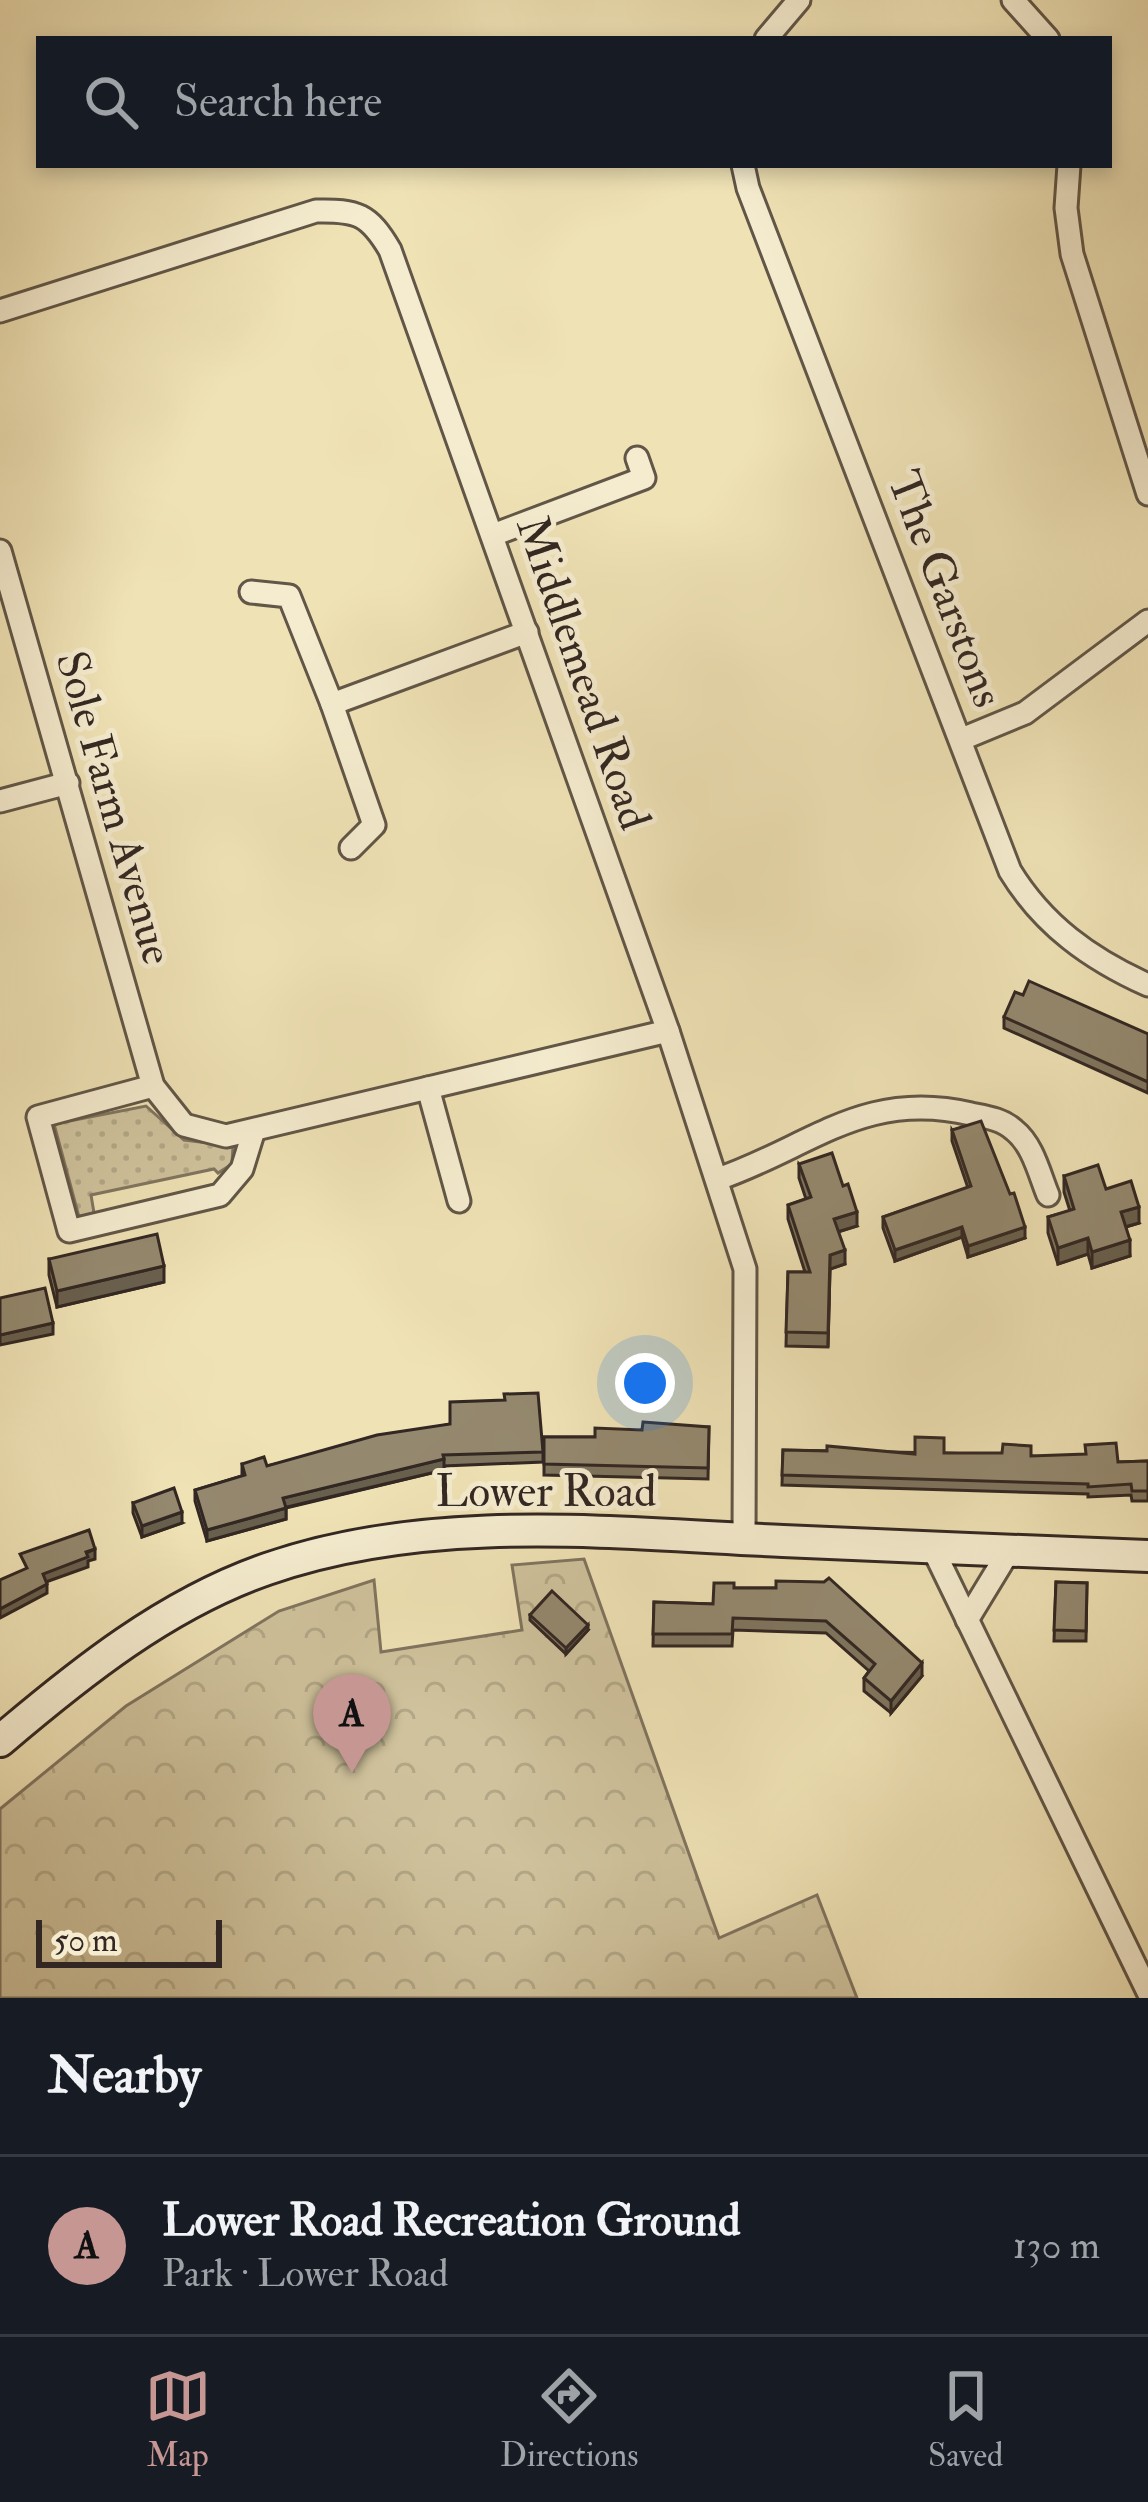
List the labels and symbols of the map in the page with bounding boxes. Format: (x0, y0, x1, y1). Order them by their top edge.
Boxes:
street label: The Garstons (874, 463, 1016, 715)
street label: Middlemead Road (503, 509, 663, 837)
street label: Sole Farm Avenue (43, 645, 185, 971)
your location (615, 1353, 675, 1413)
street label: Lower Road (436, 1464, 656, 1520)
pin: A (313, 1674, 391, 1773)
scale bar (36, 1914, 222, 1967)

